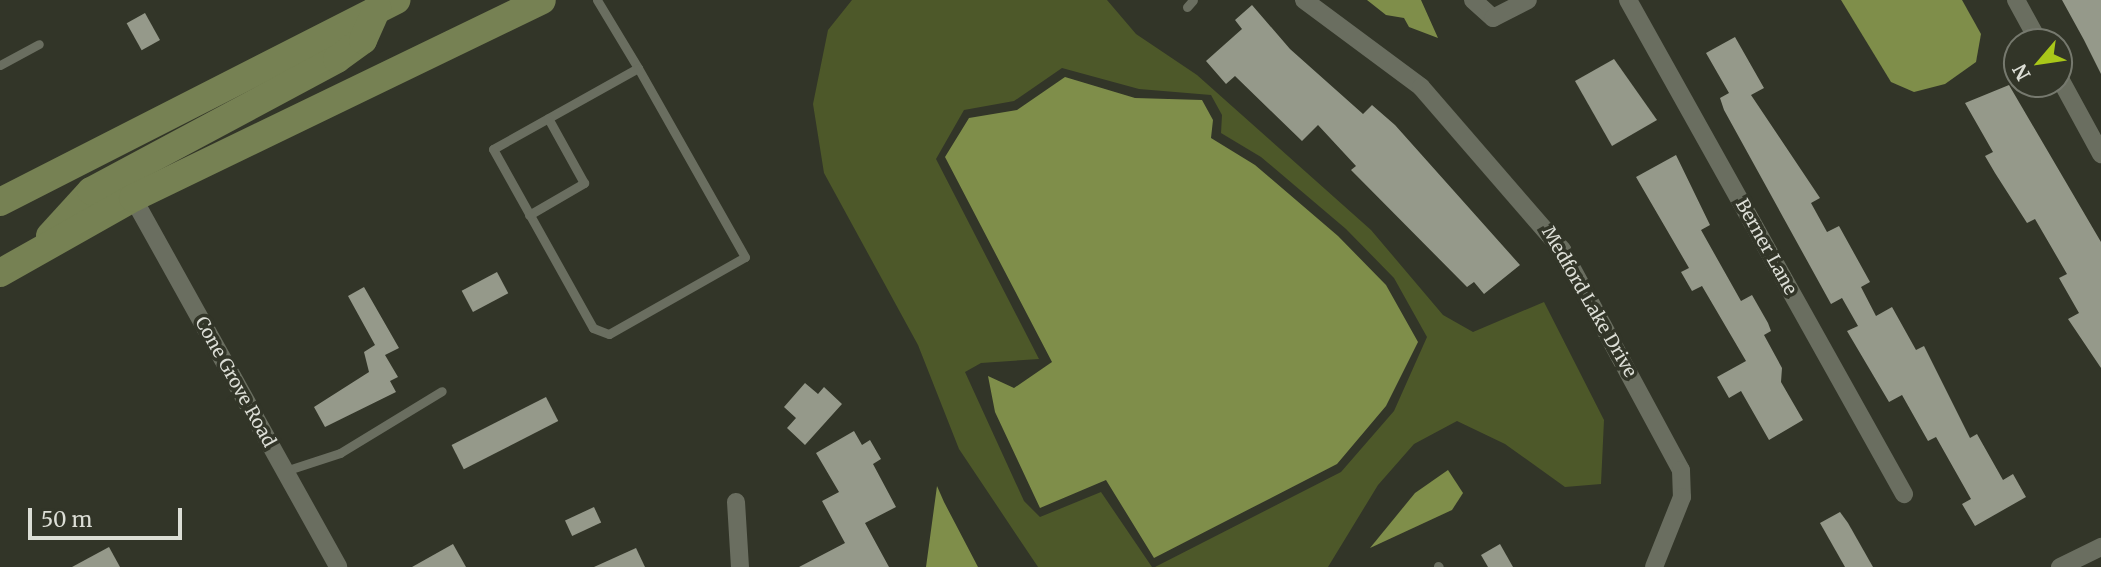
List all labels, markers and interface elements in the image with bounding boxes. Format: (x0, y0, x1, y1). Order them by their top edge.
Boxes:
north arrow (2003, 28, 2073, 98)
text: N (2007, 60, 2036, 85)
street label: Berner Lane (1731, 195, 1801, 299)
street label: Medford Lake Drive (1537, 223, 1641, 381)
street label: Cone Grove Road (190, 313, 280, 451)
scale bar (32, 494, 186, 538)
text: 50 m (41, 506, 92, 533)

